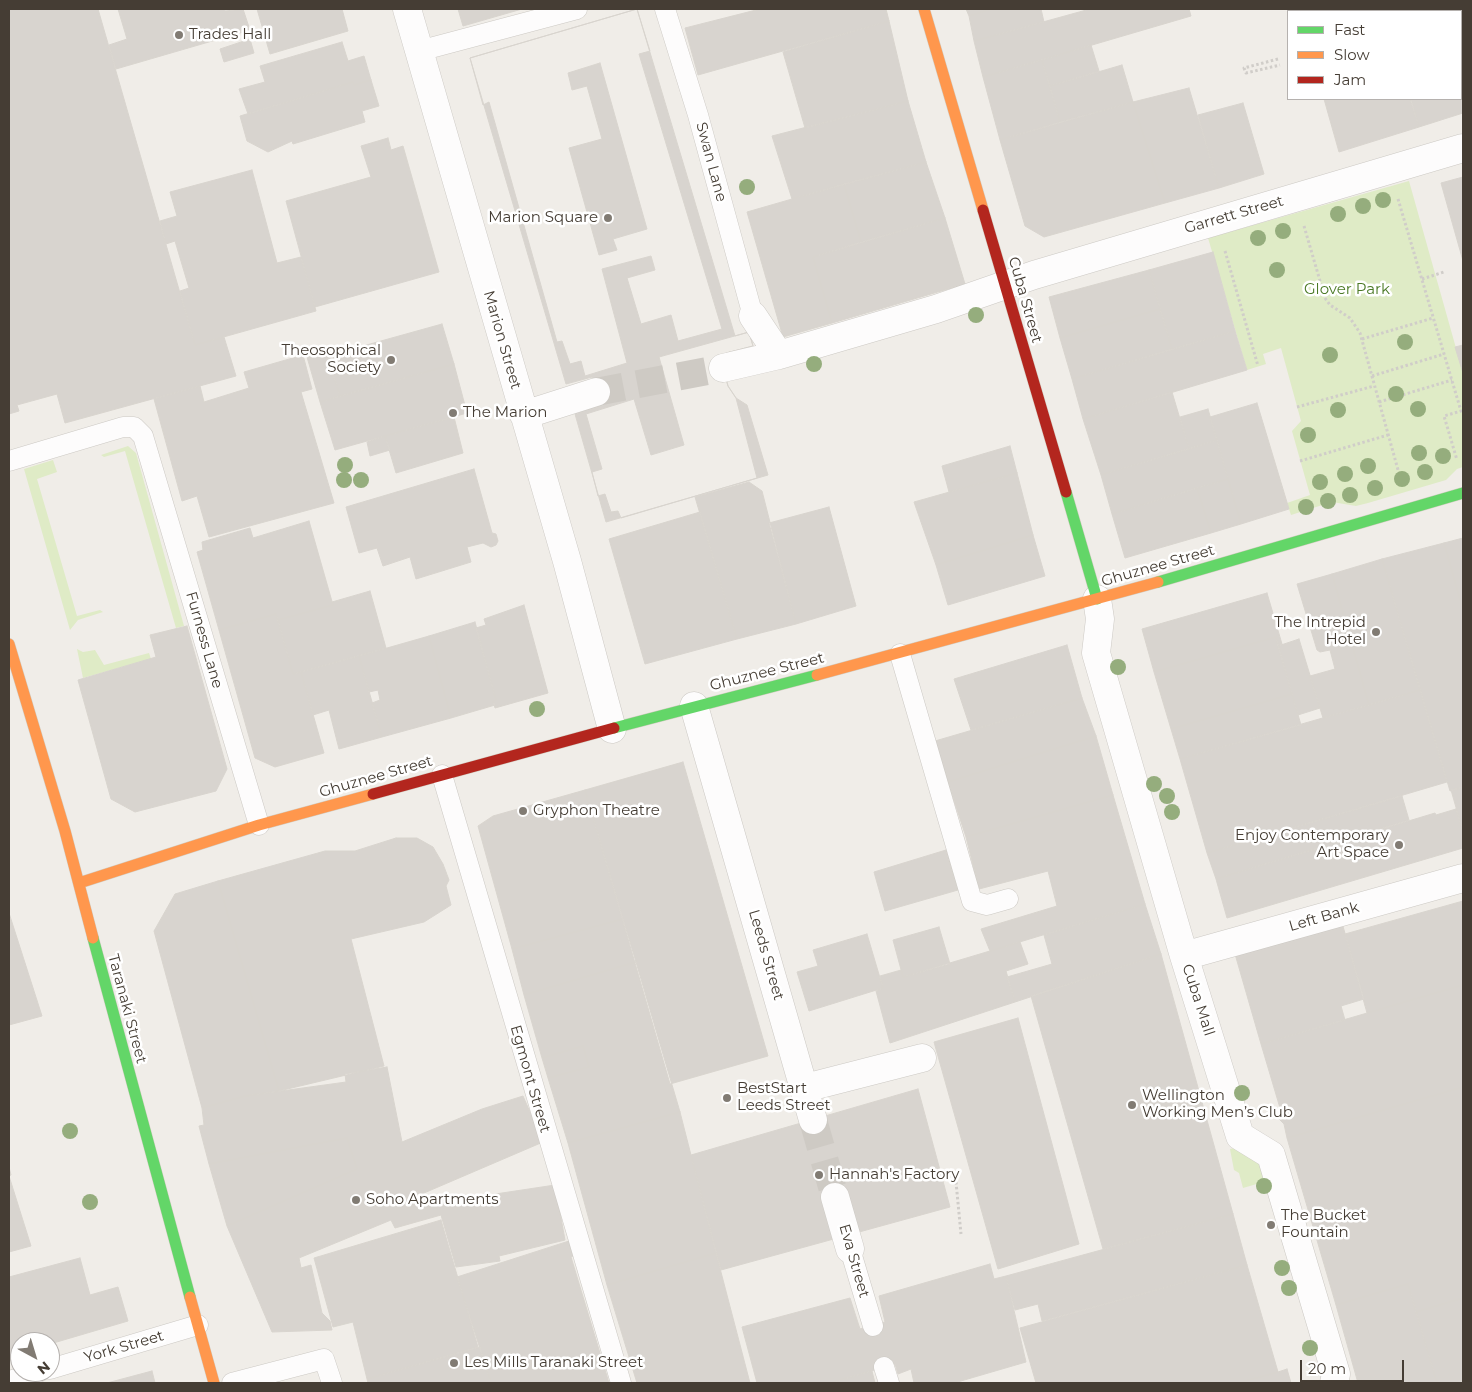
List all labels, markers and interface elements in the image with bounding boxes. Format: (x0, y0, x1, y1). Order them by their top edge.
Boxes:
legend (1287, 10, 1462, 100)
text: Fast (1334, 20, 1365, 39)
place label: Trades Hall (189, 26, 271, 44)
marker: Trades Hall (173, 29, 185, 41)
text: Slow (1334, 45, 1370, 64)
text: Jam (1334, 70, 1366, 89)
street label: Swan Lane (692, 120, 730, 204)
street label: Garrett Street (1182, 192, 1286, 238)
place label: Marion Square (488, 209, 598, 227)
marker: Marion Square (602, 212, 614, 224)
street label: Cuba Street (1004, 255, 1046, 345)
park label: Glover Park (1304, 281, 1390, 299)
street label: Marion Street (479, 289, 525, 391)
place label: Theosophical Society (281, 342, 381, 377)
marker: Theosophical Society (385, 354, 397, 366)
place label: The Marion (463, 404, 547, 422)
marker: The Marion (447, 407, 459, 419)
street label: Ghuznee Street (1099, 541, 1217, 591)
street label: Furness Lane (182, 590, 226, 690)
place label: The Intrepid Hotel (1274, 614, 1366, 649)
marker: The Intrepid Hotel (1370, 626, 1382, 638)
street label: Ghuznee Street (708, 649, 826, 695)
street label: Ghuznee Street (317, 752, 435, 802)
place label: Gryphon Theatre (533, 802, 660, 820)
marker: Gryphon Theatre (517, 805, 529, 817)
place label: Enjoy Contemporary Art Space (1235, 827, 1389, 862)
marker: Enjoy Contemporary Art Space (1393, 839, 1405, 851)
street label: Left Bank (1287, 898, 1361, 936)
street label: Leeds Street (744, 908, 788, 1002)
street label: Taranaki Street (104, 952, 150, 1066)
street label: Cuba Mall (1178, 962, 1218, 1038)
street label: Egmont Street (506, 1023, 554, 1135)
place label: BestStart Leeds Street (737, 1080, 831, 1115)
place label: Wellington Working Men’s Club (1142, 1087, 1293, 1122)
marker: BestStart Leeds Street (721, 1092, 733, 1104)
marker: Wellington Working Men’s Club (1126, 1099, 1138, 1111)
place label: Hannah's Factory (829, 1166, 959, 1184)
marker: Hannah's Factory (813, 1169, 825, 1181)
place label: Soho Apartments (366, 1191, 499, 1209)
marker: Soho Apartments (350, 1194, 362, 1206)
place label: The Bucket Fountain (1281, 1207, 1366, 1242)
marker: The Bucket Fountain (1265, 1219, 1277, 1231)
street label: Eva Street (835, 1222, 873, 1300)
street label: York Street (82, 1327, 166, 1367)
north arrow (10, 1332, 60, 1382)
scale bar (1302, 1350, 1406, 1382)
place label: Les Mills Taranaki Street (464, 1354, 643, 1372)
text: N (34, 1357, 54, 1378)
marker: Les Mills Taranaki Street (448, 1357, 460, 1369)
text: 20 m (1308, 1359, 1346, 1378)

